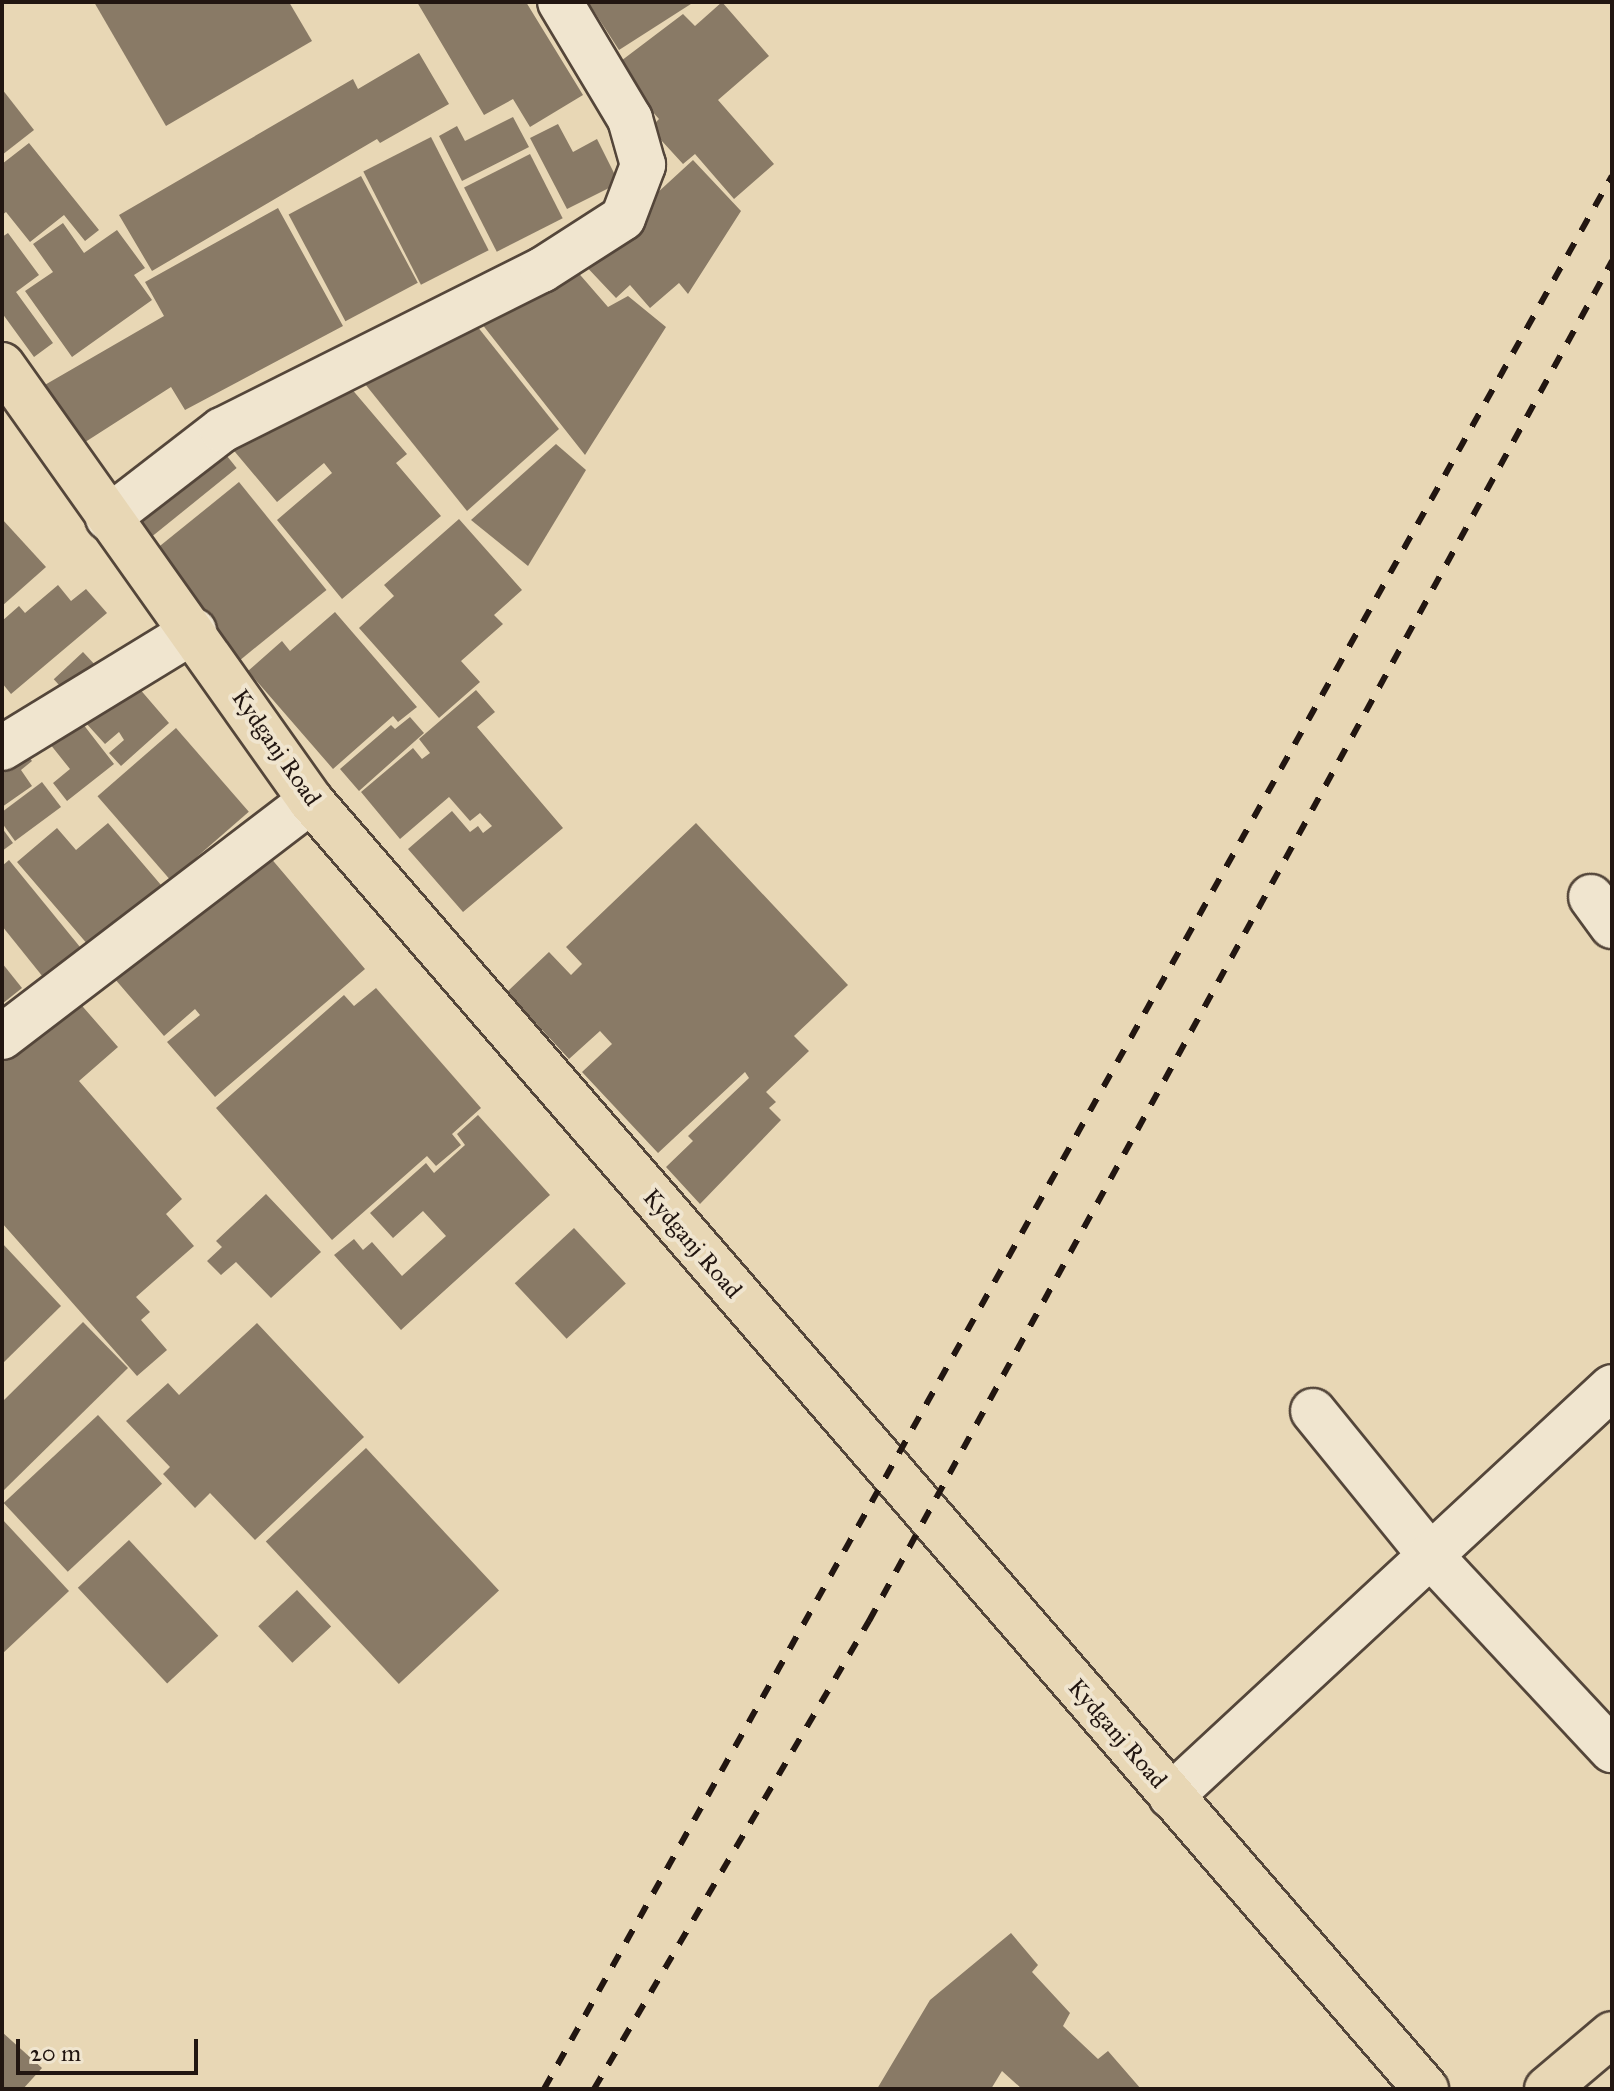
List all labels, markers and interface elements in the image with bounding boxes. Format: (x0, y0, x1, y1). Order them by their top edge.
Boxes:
street label: Kydganj Road (225, 684, 327, 812)
street label: Kydganj Road (637, 1183, 747, 1305)
street label: Kydganj Road (1062, 1673, 1172, 1795)
scale bar (20, 2023, 202, 2073)
text: 20 m (30, 2038, 81, 2068)

